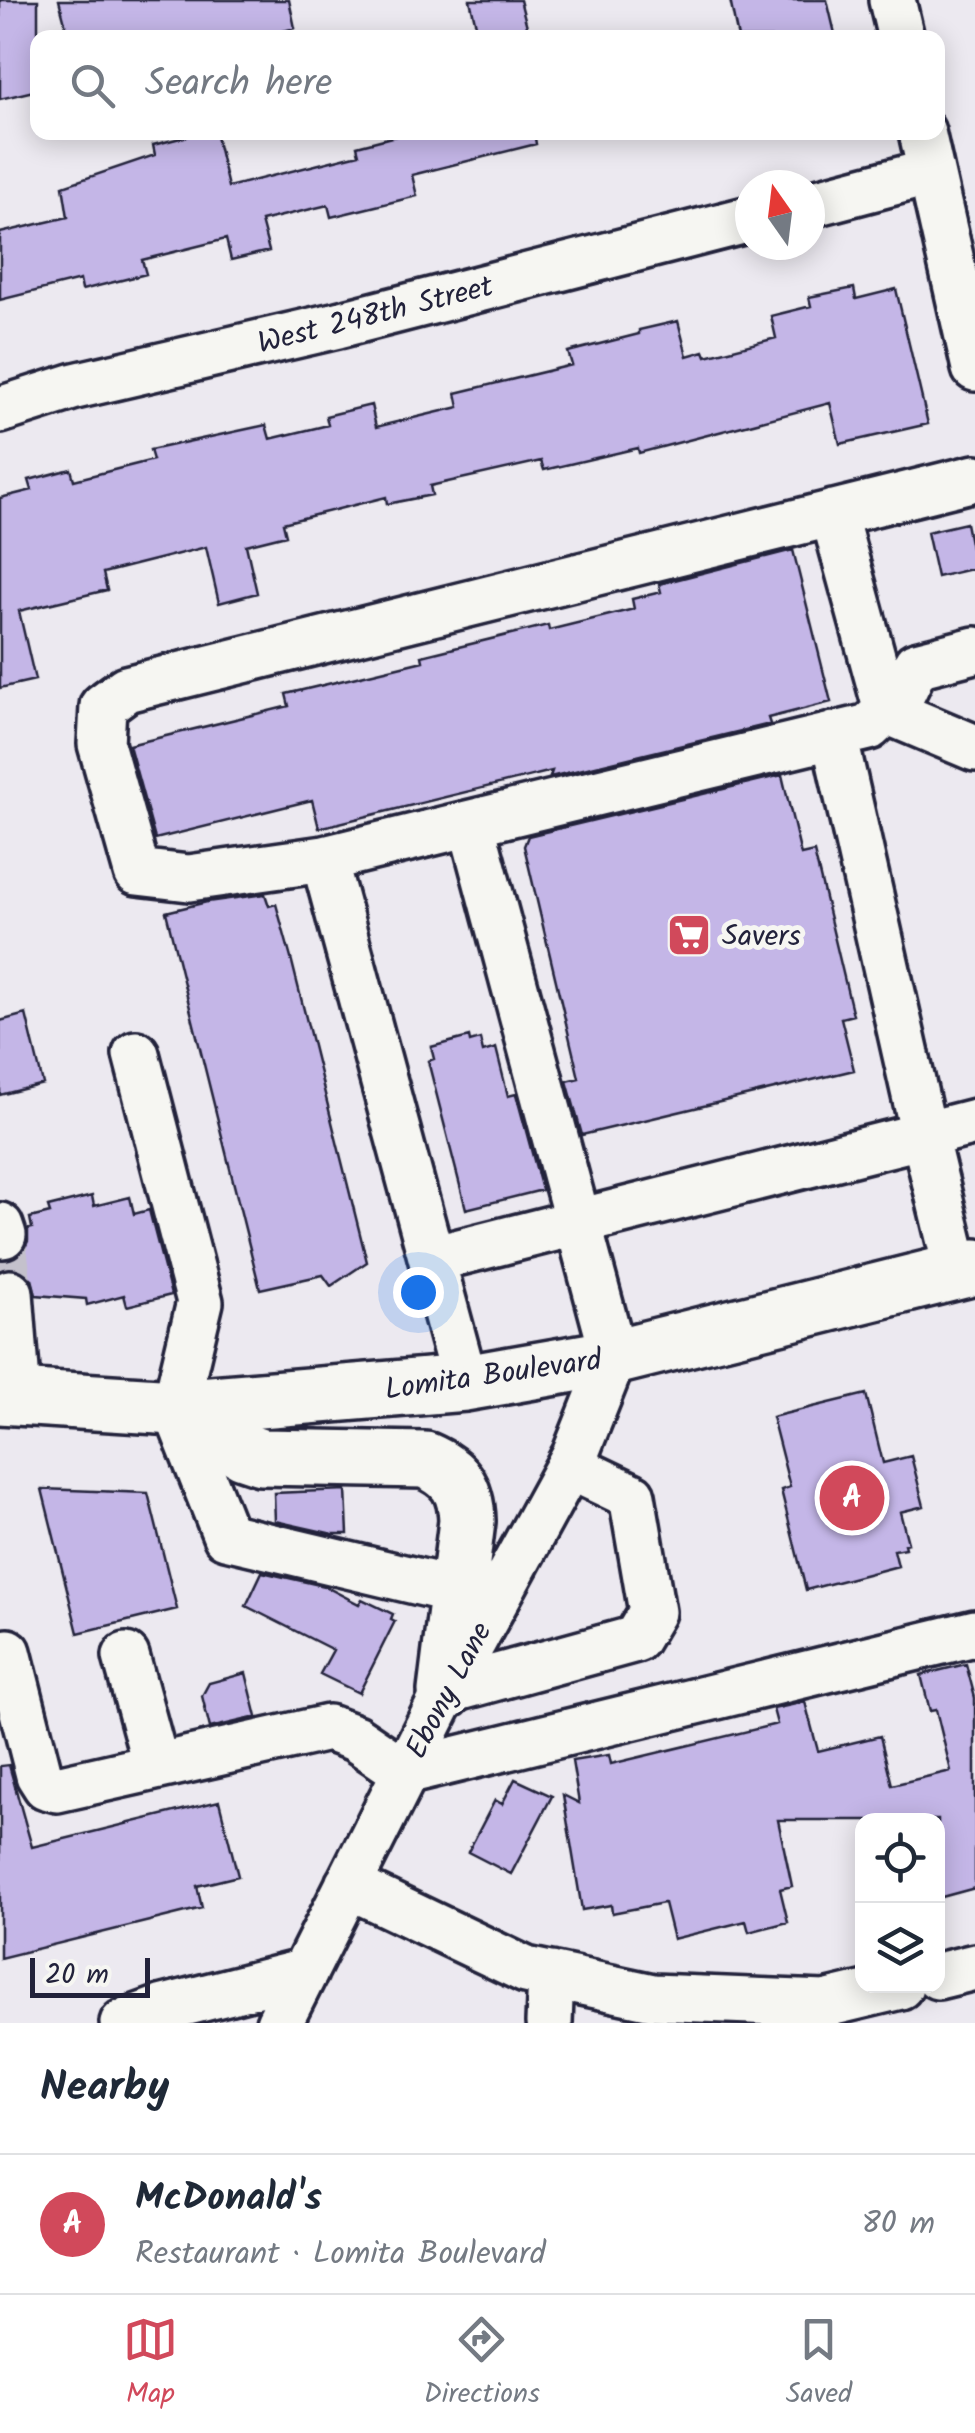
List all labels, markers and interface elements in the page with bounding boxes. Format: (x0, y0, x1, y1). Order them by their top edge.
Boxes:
search box (30, 30, 945, 140)
text: Search here (145, 55, 332, 115)
icon: search (65, 58, 120, 113)
north arrow (735, 170, 825, 260)
street label: West 248th Street (253, 263, 499, 368)
supermarket icon: Savers (666, 912, 712, 958)
place label: Savers (722, 913, 801, 961)
your location (393, 1267, 444, 1318)
street label: Lomita Boulevard (382, 1337, 606, 1415)
pin: A (820, 1460, 884, 1536)
street label: Ebony Lane (394, 1614, 506, 1768)
map controls (855, 1813, 945, 1993)
button: locate (855, 1813, 945, 1903)
button: layers (855, 1903, 945, 1993)
scale bar (30, 1953, 150, 1998)
text: 20 m (45, 1953, 109, 1998)
text: Nearby (40, 2055, 169, 2122)
text: McDonald's (135, 2169, 322, 2229)
text: A (62, 2199, 83, 2250)
text: 80 m (861, 2199, 935, 2250)
text: Restaurant · Lomita Boulevard (135, 2229, 546, 2280)
tab: Map (123, 2312, 178, 2417)
tab: Directions (424, 2312, 540, 2417)
tab: Saved (786, 2312, 852, 2417)

